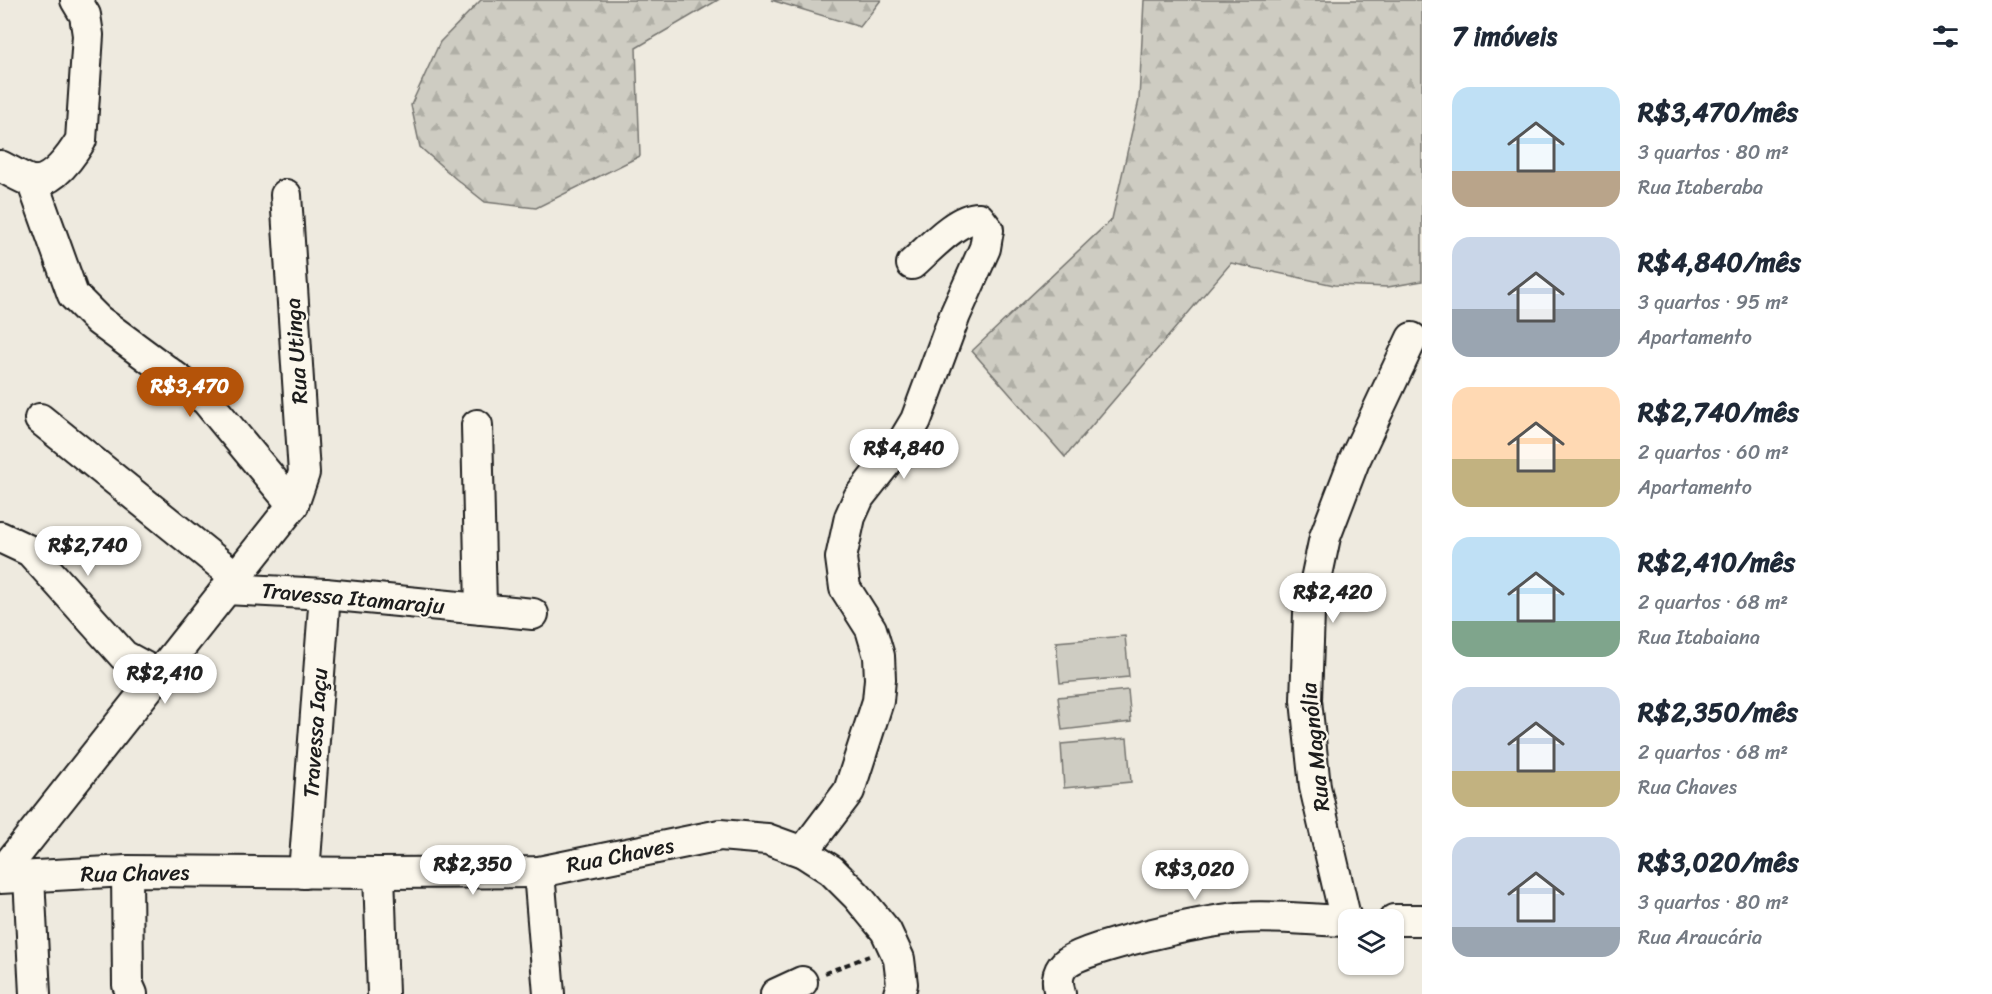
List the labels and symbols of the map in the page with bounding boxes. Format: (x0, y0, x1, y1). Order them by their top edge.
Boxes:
street label: Rua Utinga (273, 297, 319, 405)
pin: R$3,470 (135, 367, 245, 418)
pin: R$4,840 (849, 429, 959, 480)
pin: R$2,740 (33, 526, 143, 577)
street label: Travessa Itamaraju (260, 571, 447, 625)
pin: R$2,420 (1278, 573, 1388, 624)
pin: R$2,410 (110, 654, 220, 705)
street label: Travessa Iaçu (291, 666, 339, 799)
street label: Rua Magnólia (1289, 680, 1341, 813)
street label: Rua Chaves (563, 825, 677, 885)
pin: R$2,350 (418, 845, 528, 896)
pin: R$3,020 (1140, 850, 1250, 901)
street label: Rua Chaves (80, 853, 190, 893)

